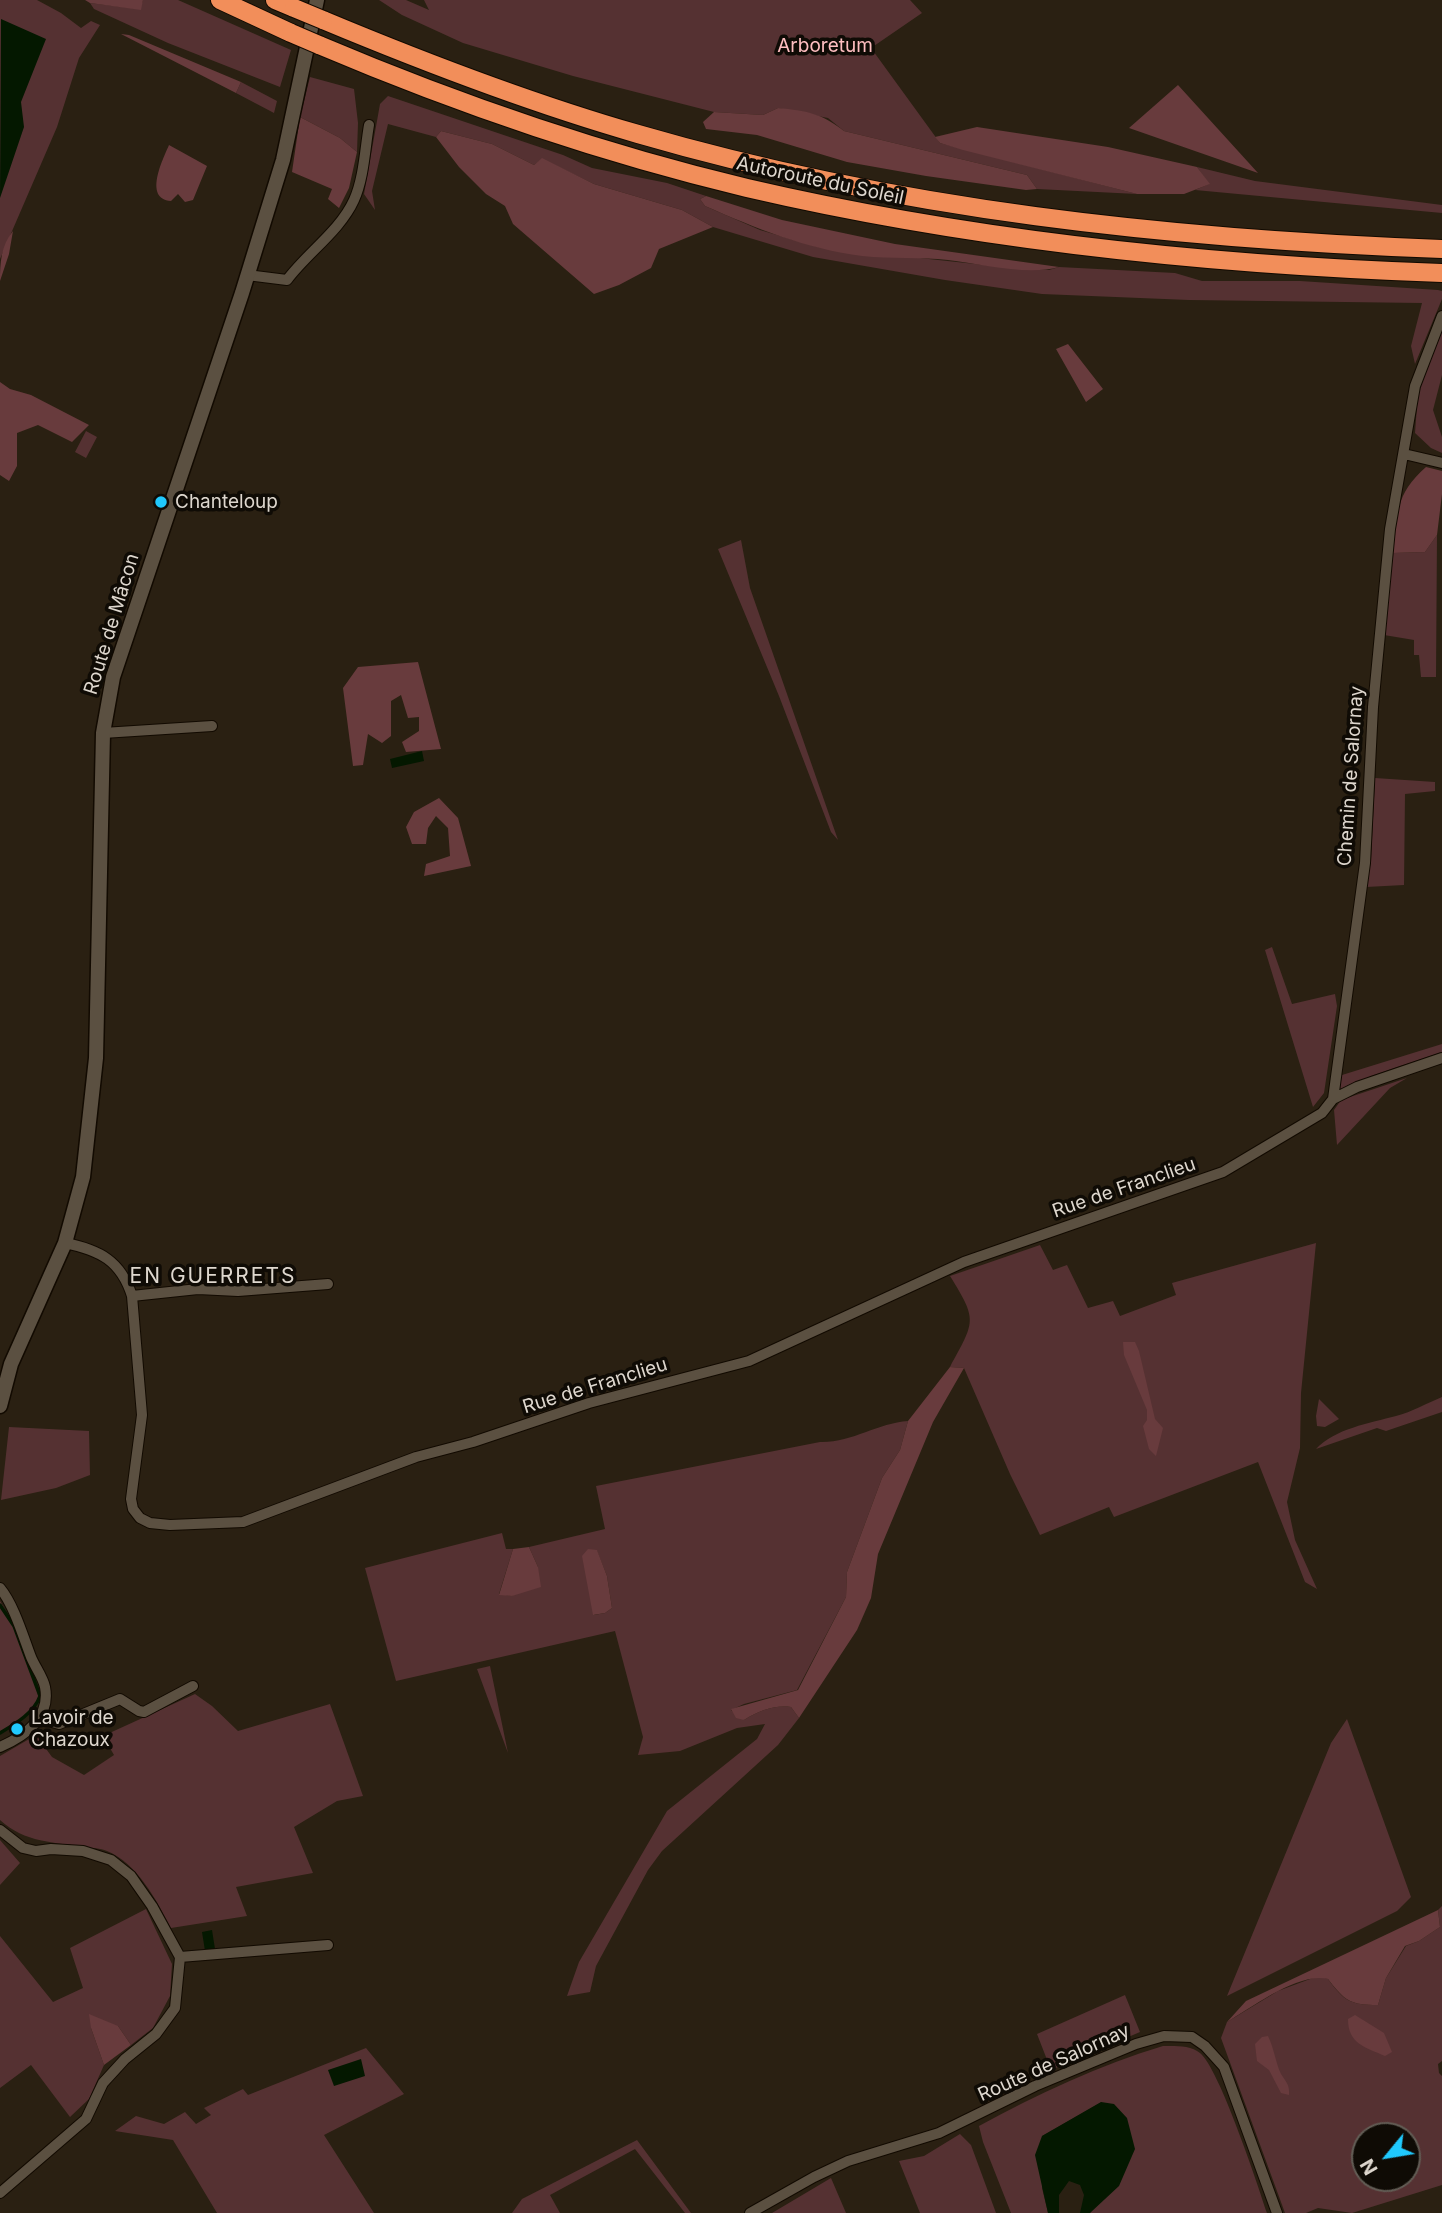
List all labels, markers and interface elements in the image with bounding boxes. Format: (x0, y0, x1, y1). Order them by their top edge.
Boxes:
park label: Arboretum (777, 35, 873, 57)
street label: Autoroute du Soleil (734, 152, 906, 210)
place label: Chanteloup (175, 491, 278, 513)
marker: Chanteloup (153, 494, 169, 510)
street label: Route de Mâcon (80, 551, 144, 697)
street label: Chemin de Salornay (1333, 685, 1369, 867)
street label: Rue de Franclieu (1049, 1153, 1199, 1223)
district label: EN GUERRETS (131, 1264, 295, 1290)
street label: Rue de Franclieu (520, 1353, 670, 1419)
place label: Lavoir de Chazoux (31, 1707, 114, 1751)
marker: Lavoir de Chazoux (9, 1721, 25, 1737)
street label: Route de Salornay (975, 2019, 1133, 2107)
north arrow (1351, 2122, 1421, 2192)
text: N (1356, 2155, 1383, 2179)

